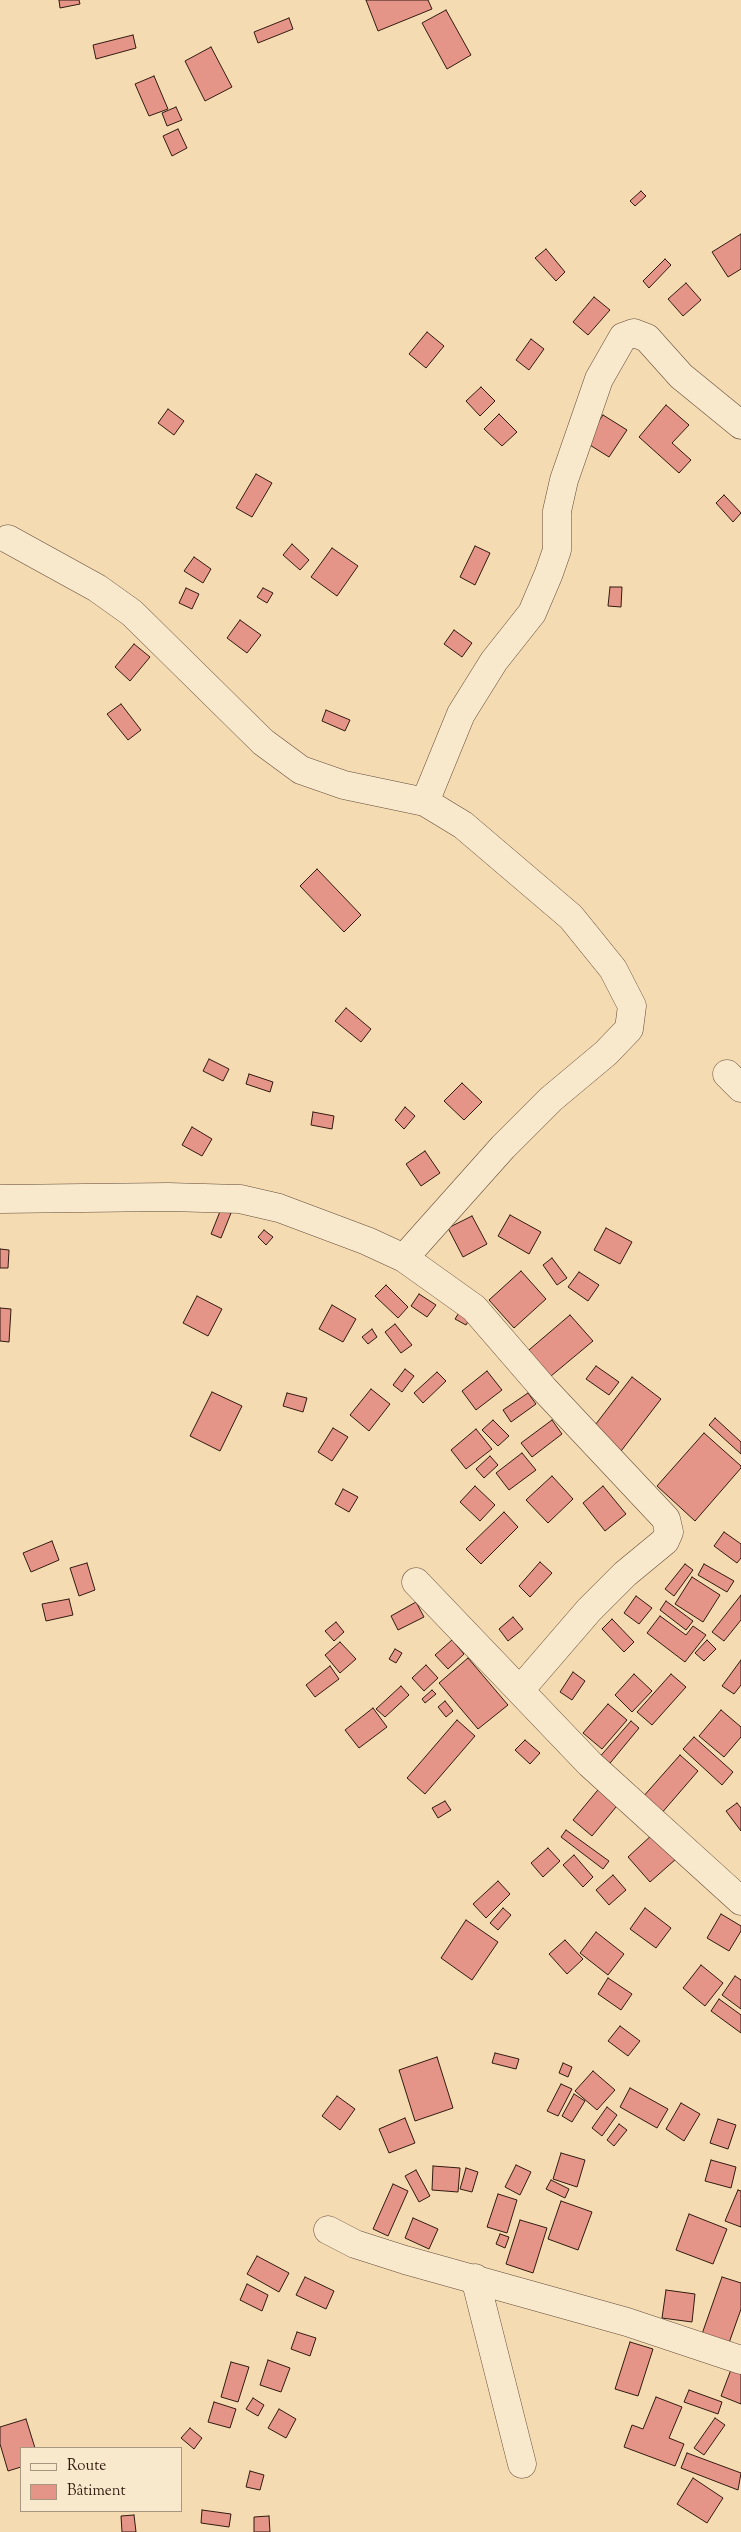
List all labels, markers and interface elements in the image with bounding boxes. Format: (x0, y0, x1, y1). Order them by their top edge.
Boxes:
legend (20, 2447, 182, 2512)
text: Route (67, 2456, 106, 2477)
text: Bâtiment (67, 2481, 126, 2502)

